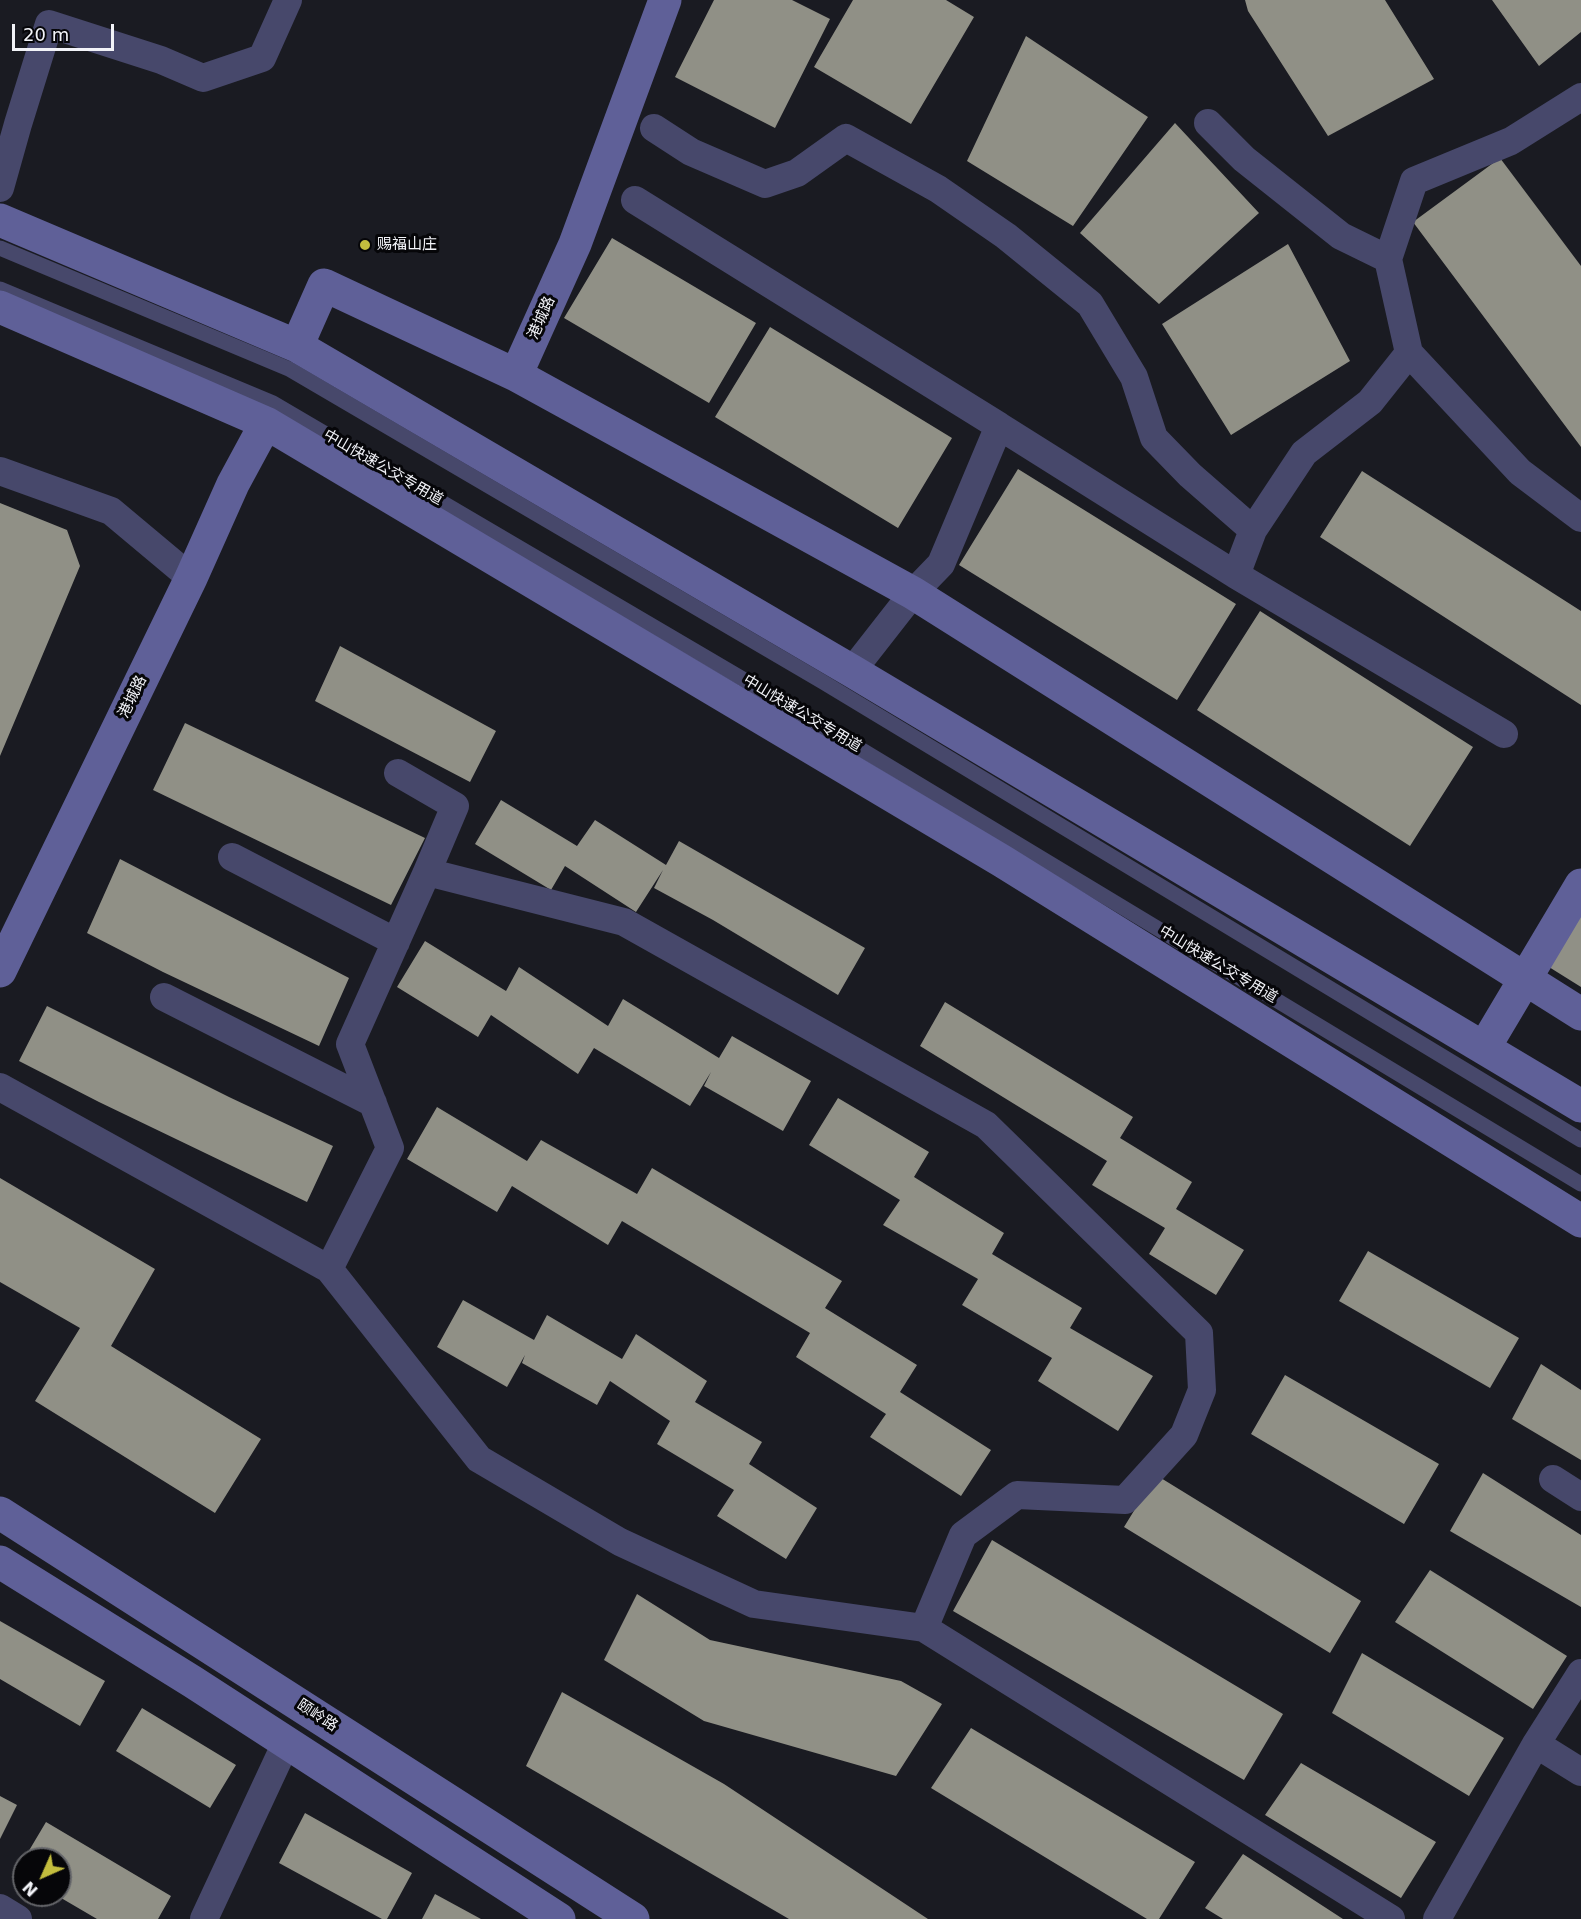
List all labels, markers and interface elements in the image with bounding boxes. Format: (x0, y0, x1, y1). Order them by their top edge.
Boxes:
scale bar (15, 12, 117, 50)
text: 20 m (23, 24, 69, 45)
place label: 赐福山庄 (377, 236, 437, 254)
marker: 赐福山庄 (358, 238, 372, 252)
street label: 港城路 (525, 294, 559, 342)
street label: 中山快速公交专用道 (320, 426, 446, 510)
street label: 中山快速公交专用道 (740, 672, 864, 756)
street label: 港城路 (115, 673, 151, 721)
street label: 中山快速公交专用道 (1156, 923, 1280, 1007)
street label: 颐岭路 (293, 1696, 341, 1736)
north arrow (12, 1847, 72, 1907)
text: N (19, 1877, 42, 1900)

